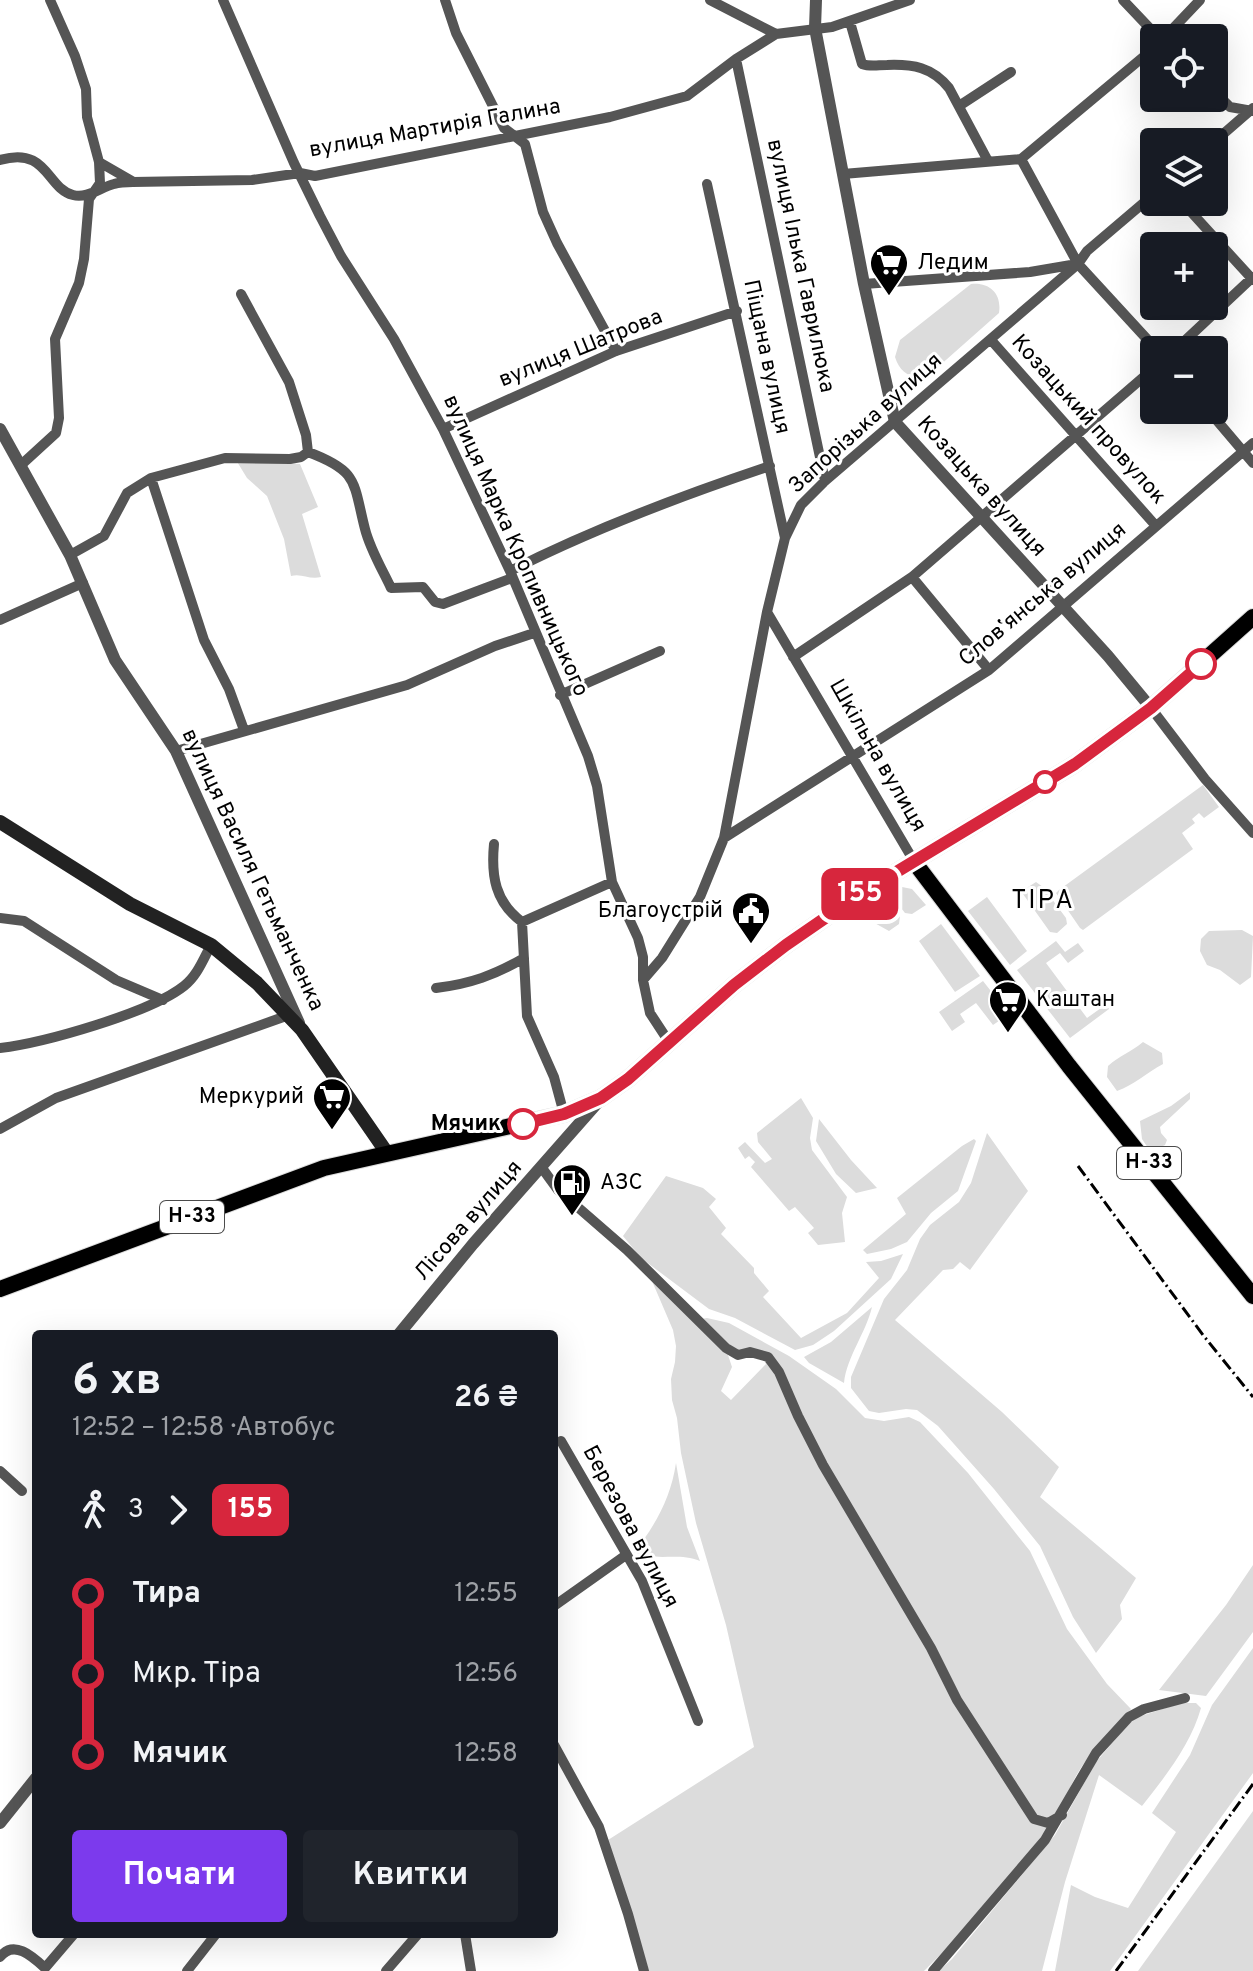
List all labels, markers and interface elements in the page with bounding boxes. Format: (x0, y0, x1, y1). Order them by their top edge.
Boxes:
map controls (1140, 24, 1228, 424)
button: locate (1140, 24, 1228, 112)
street label: вулиця Мартирія Галина (307, 94, 563, 164)
button: layers (1140, 128, 1228, 216)
street label: вулиця Ілька Гаврилюка (760, 137, 840, 395)
button: + (1140, 232, 1228, 320)
supermarket icon: Ледим (868, 242, 910, 297)
place label: Ледим (917, 250, 989, 277)
street label: Піщана вулиця (736, 277, 796, 437)
street label: вулиця Шатрова (495, 304, 667, 394)
street label: Козацький провулок (1005, 330, 1171, 510)
button: − (1140, 336, 1228, 424)
street label: Запорізька вулиця (784, 348, 948, 500)
street label: вулиця Марка Кропивницького (436, 391, 594, 701)
street label: Козацька вулиця (911, 411, 1051, 563)
street label: Словʼянська вулиця (954, 517, 1132, 673)
unlabelled marker (1186, 649, 1216, 679)
street label: Шкільна вулиця (822, 675, 932, 837)
street label: вулиця Василя Гетьманченка (175, 725, 329, 1015)
unlabelled marker (1034, 771, 1056, 793)
line badge: 155 (814, 868, 906, 920)
text: 155 (837, 876, 883, 912)
district label: ТІРА (1011, 885, 1075, 918)
public building icon: Благоустрій (730, 890, 772, 945)
place label: Благоустрій (598, 898, 723, 925)
supermarket icon: Каштан (987, 979, 1029, 1034)
place label: Каштан (1036, 987, 1115, 1014)
supermarket icon: Меркурий (311, 1076, 353, 1131)
place label: Меркурий (199, 1084, 304, 1111)
marker: Мячик (508, 1109, 538, 1139)
place label: Мячик (431, 1111, 501, 1138)
road number: Н-33 (1117, 1147, 1181, 1179)
street label: Лісова вулиця (409, 1155, 529, 1287)
fuel station icon: АЗС (551, 1162, 593, 1217)
place label: АЗС (600, 1170, 643, 1197)
road number: Н-33 (160, 1201, 224, 1233)
text: 6 хв (72, 1354, 162, 1410)
text: 26 ₴ (454, 1380, 518, 1417)
text: 12:52 – 12:58 · Автобус (72, 1412, 336, 1445)
street label: Березова вулиця (576, 1441, 684, 1613)
icon: walk (72, 1488, 116, 1532)
icon: forward (156, 1488, 200, 1532)
text: 155 (228, 1492, 273, 1528)
text: 3 (128, 1494, 144, 1527)
text: Тира (132, 1576, 201, 1613)
text: 12:55 (454, 1578, 518, 1611)
text: Мкр. Тіра (132, 1656, 261, 1693)
text: 12:56 (455, 1658, 518, 1691)
text: Мячик (132, 1736, 228, 1773)
text: 12:58 (455, 1738, 518, 1771)
button: Почати (72, 1830, 287, 1922)
button: Квитки (303, 1830, 518, 1922)

